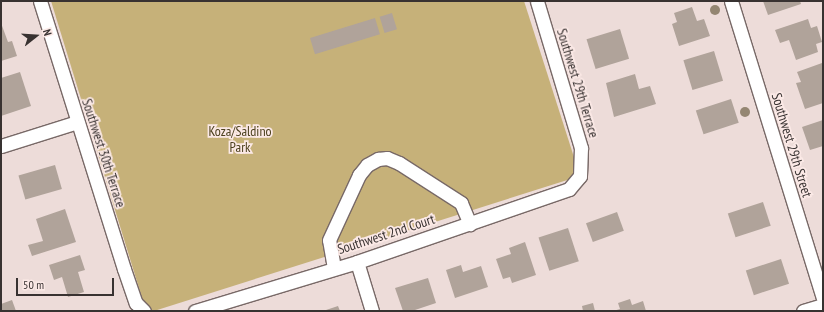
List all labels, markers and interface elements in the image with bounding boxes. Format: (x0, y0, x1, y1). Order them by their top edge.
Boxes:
north arrow (16, 16, 56, 56)
street label: Southwest 29th Terrace (553, 26, 603, 140)
text: N (40, 28, 55, 37)
street label: Southwest 29th Street (768, 91, 816, 199)
street label: Southwest 30th Terrace (78, 96, 130, 210)
park label: Koza/Saldino Park (208, 123, 272, 156)
street label: Southwest 2nd Court (335, 210, 437, 258)
scale bar (18, 270, 116, 296)
text: 50 m (23, 277, 44, 292)

